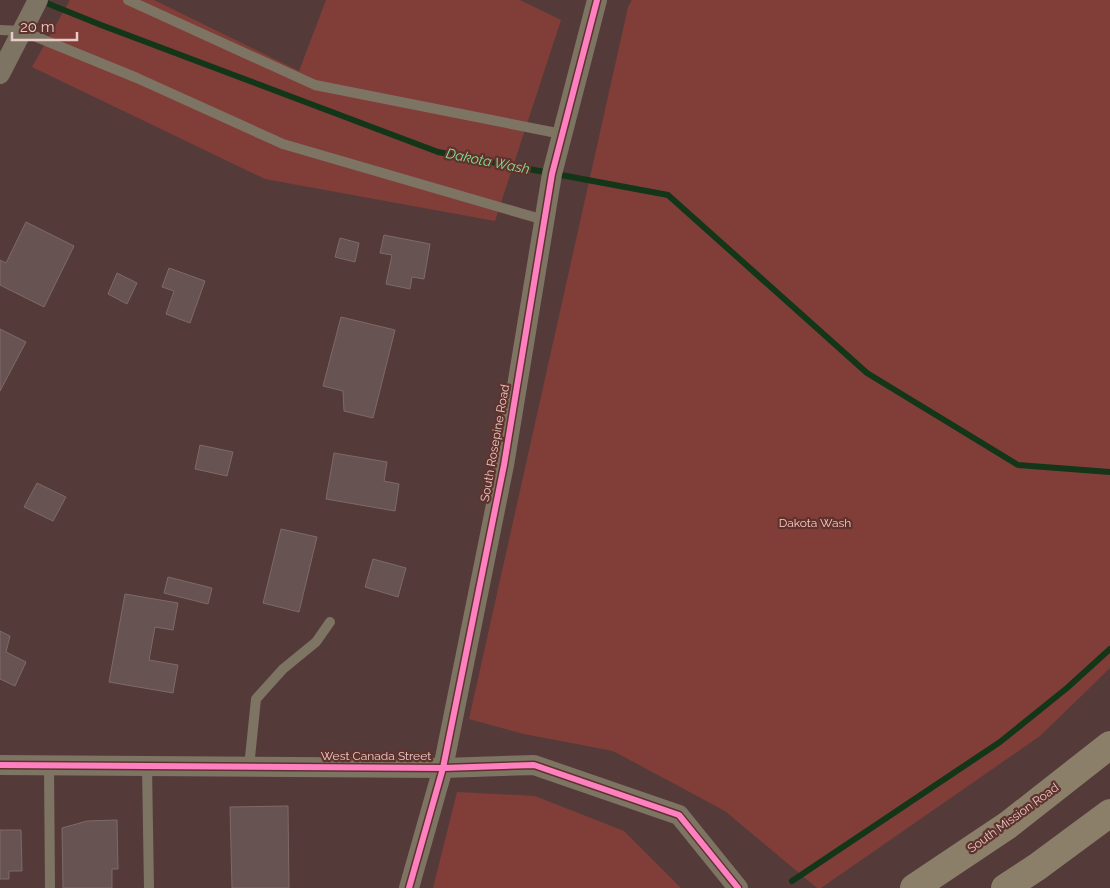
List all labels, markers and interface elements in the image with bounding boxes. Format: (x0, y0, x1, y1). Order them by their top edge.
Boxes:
scale bar (12, 10, 78, 42)
text: 20 m (20, 18, 55, 36)
water label: Dakota Wash (445, 145, 531, 177)
street label: South Rosepine Road (478, 383, 512, 503)
park label: Dakota Wash (779, 516, 851, 530)
street label: West Canada Street (321, 749, 431, 763)
street label: South Mission Road (965, 780, 1061, 856)

